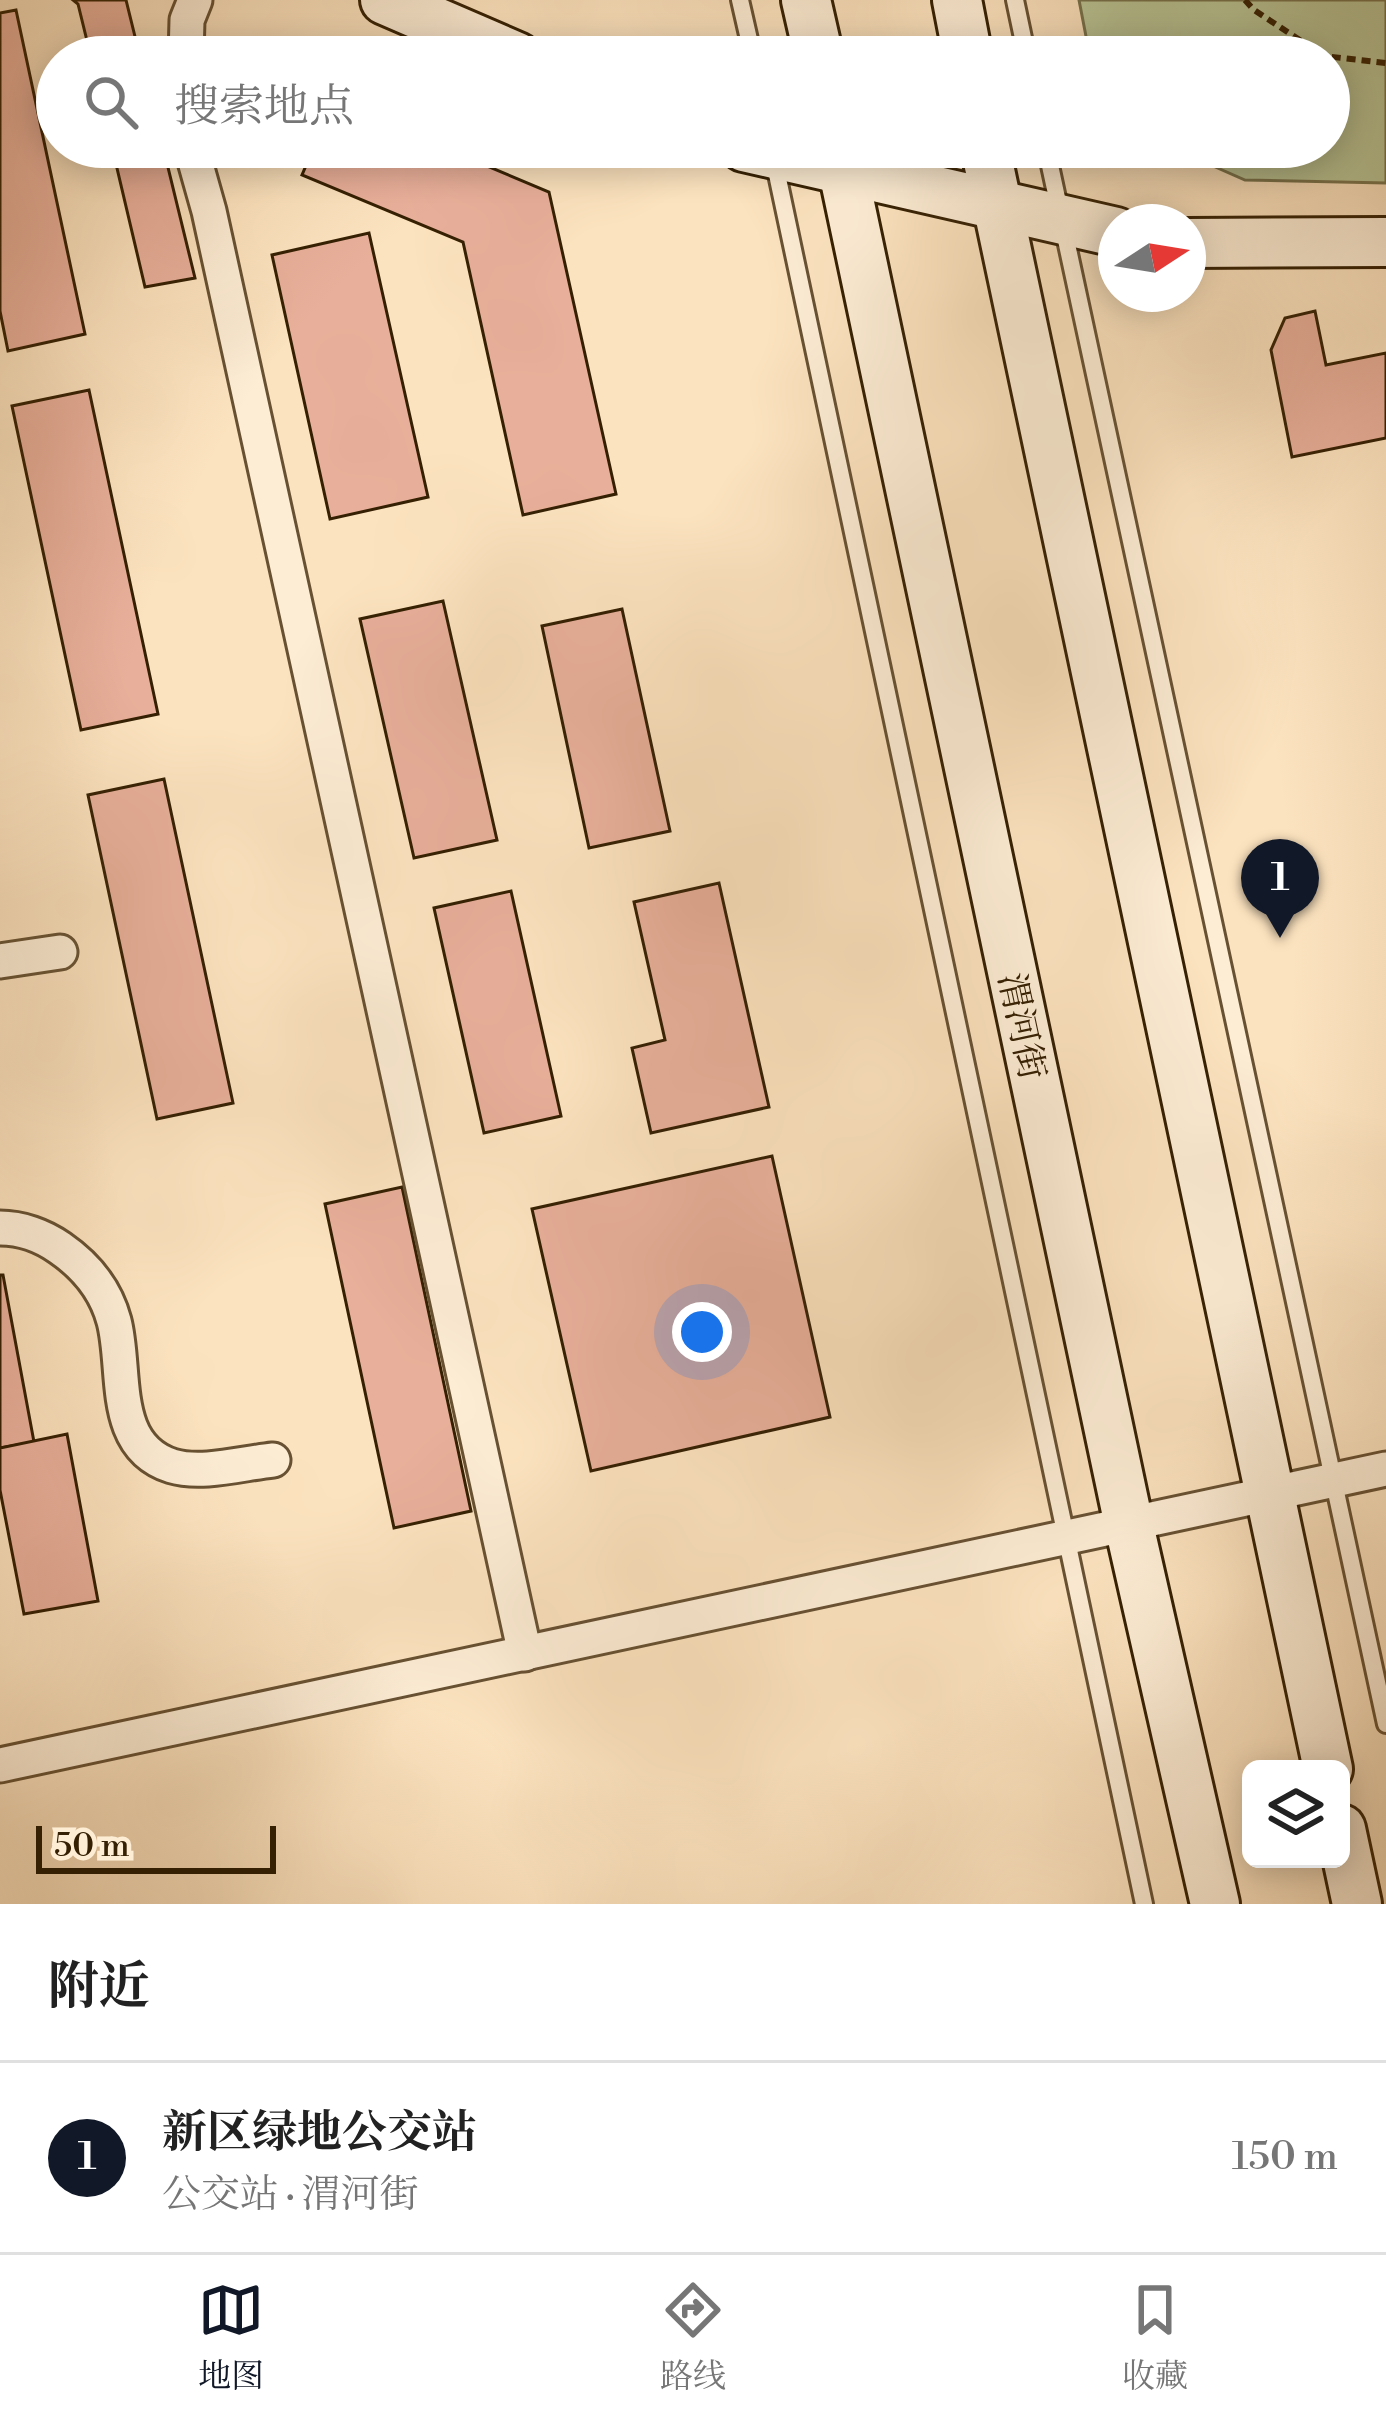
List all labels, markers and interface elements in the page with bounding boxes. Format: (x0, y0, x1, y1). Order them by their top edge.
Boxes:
search box (36, 36, 1350, 168)
icon: search (78, 69, 144, 135)
text: 搜索地点 (174, 79, 354, 136)
north arrow (1098, 204, 1206, 312)
pin: 1 (1241, 839, 1319, 938)
street label: 渭河街 (987, 969, 1054, 1084)
your location (672, 1302, 732, 1362)
map controls (1242, 1760, 1350, 1868)
button: layers (1242, 1760, 1350, 1868)
scale bar (36, 1820, 276, 1873)
text: 50 m (54, 1826, 130, 1867)
text: 附近 (48, 1956, 150, 2020)
text: 新区绿地公交站 (162, 2105, 477, 2162)
text: 1 (78, 2133, 96, 2182)
text: 150 m (1232, 2133, 1338, 2182)
text: 公交站 · 渭河街 (162, 2171, 419, 2220)
tab: 地图 (198, 2277, 264, 2398)
tab: 路线 (660, 2277, 726, 2398)
tab: 收藏 (1122, 2277, 1188, 2398)

